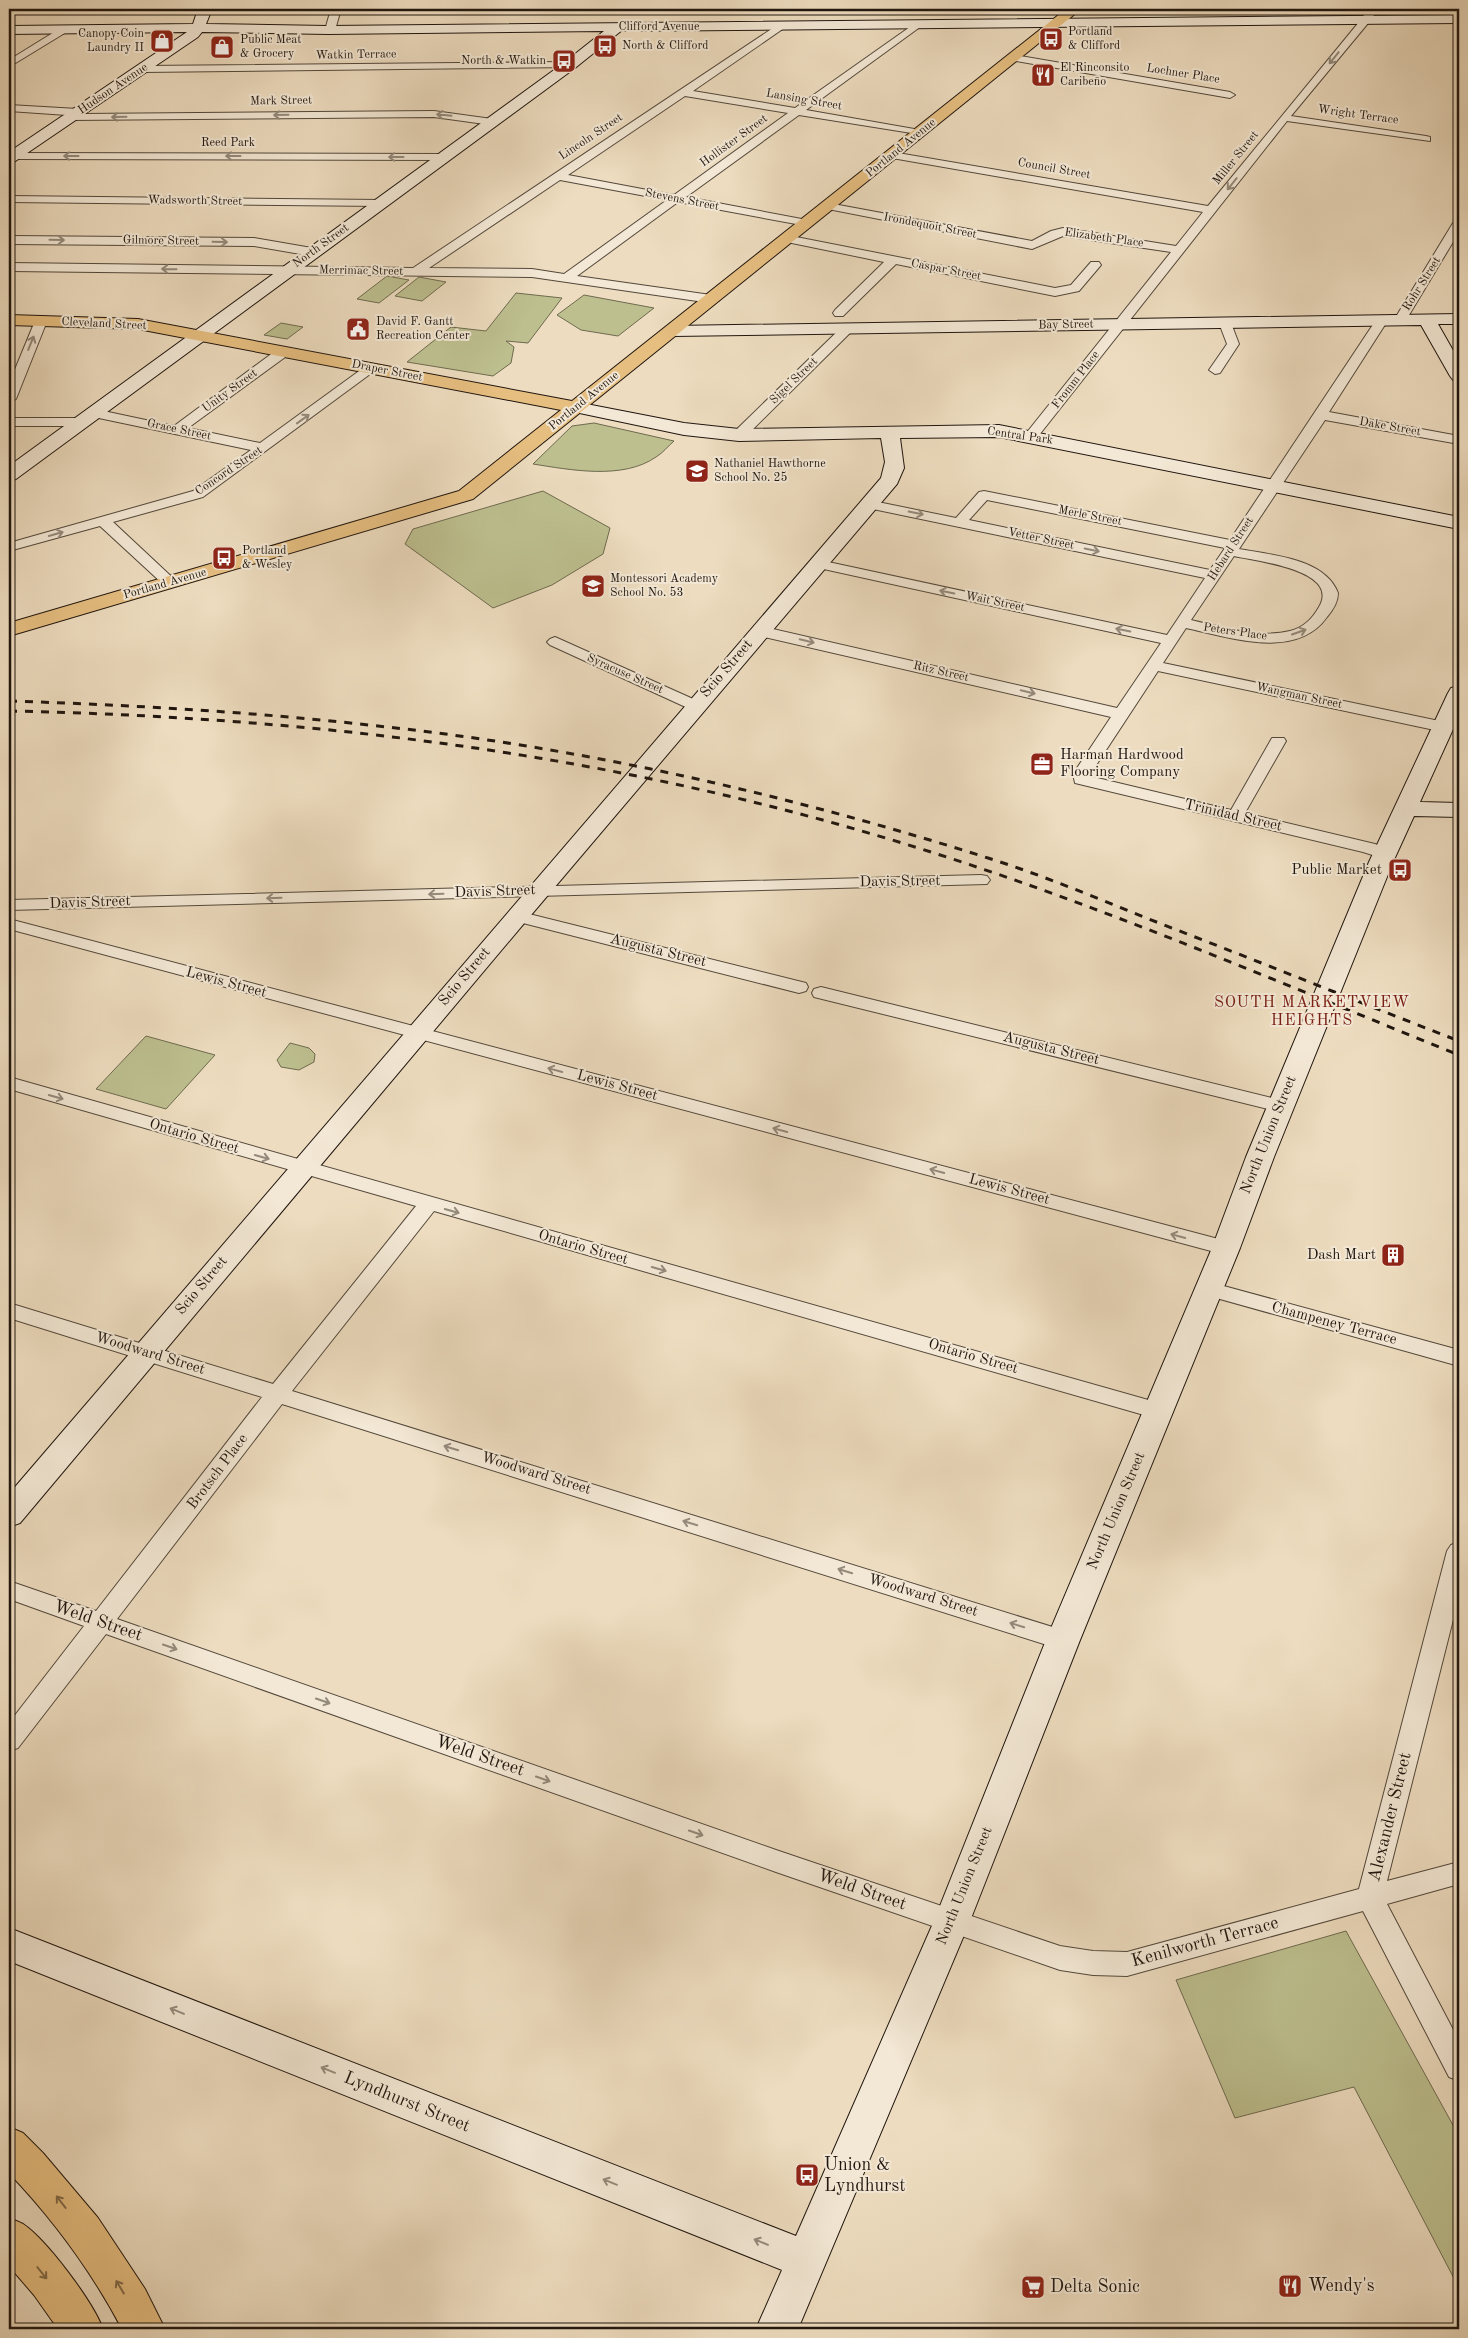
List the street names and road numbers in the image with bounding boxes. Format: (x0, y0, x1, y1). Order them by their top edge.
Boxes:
street label: Clifford Avenue (618, 21, 700, 33)
street label: Watkin Terrace (315, 48, 397, 62)
street label: Hudson Avenue (76, 61, 150, 117)
street label: Lochner Place (1145, 62, 1221, 86)
street label: Lansing Street (765, 87, 843, 113)
street label: Mark Street (250, 94, 312, 108)
street label: Wright Terrace (1317, 103, 1400, 127)
street label: Lincoln Street (557, 111, 625, 163)
street label: Hollister Street (698, 113, 770, 169)
street label: Portland Avenue (864, 116, 939, 180)
street label: Miller Street (1211, 129, 1261, 187)
street label: Reed Park (201, 137, 255, 149)
street label: Council Street (1017, 157, 1091, 181)
street label: Stevens Street (644, 187, 720, 213)
street label: Wadsworth Street (148, 194, 242, 208)
street label: Irondequoit Street (882, 211, 978, 241)
street label: North Street (291, 222, 351, 270)
street label: Elizabeth Place (1064, 227, 1145, 250)
street label: Gilmore Street (123, 234, 199, 248)
street label: Rohr Street (1401, 255, 1443, 313)
street label: Caspar Street (910, 257, 982, 283)
street label: Merrimac Street (319, 264, 403, 278)
street label: Cleveland Street (61, 316, 147, 332)
street label: Bay Street (1038, 319, 1094, 331)
street label: Fromm Place (1050, 349, 1102, 411)
street label: Sigel Street (768, 355, 820, 407)
street label: Draper Street (351, 358, 423, 384)
street label: Unity Street (200, 367, 260, 415)
street label: Portland Avenue (547, 369, 622, 433)
street label: Dake Street (1358, 416, 1422, 438)
street label: Grace Street (146, 417, 212, 443)
street label: Central Park (986, 425, 1054, 447)
street label: Concord Street (193, 444, 265, 498)
street label: Merle Street (1057, 504, 1123, 528)
street label: Hebard Street (1206, 515, 1256, 583)
street label: Vetter Street (1007, 526, 1075, 552)
street label: Portland Avenue (122, 566, 208, 602)
street label: Wait Street (964, 590, 1026, 614)
street label: Peters Place (1202, 622, 1268, 642)
street label: Scio Street (698, 637, 756, 701)
street label: Syracuse Street (585, 652, 665, 696)
street label: Ritz Street (912, 660, 970, 684)
street label: Wangman Street (1255, 681, 1343, 711)
street label: Trinidad Street (1183, 797, 1283, 835)
street label: Davis Street (859, 874, 941, 890)
street label: Davis Street (454, 883, 536, 901)
street label: Davis Street (49, 894, 131, 912)
street label: Augusta Street (608, 932, 708, 970)
street label: Scio Street (436, 945, 494, 1009)
street label: Lewis Street (184, 965, 268, 1001)
street label: Augusta Street (1001, 1030, 1101, 1068)
street label: Lewis Street (575, 1068, 659, 1104)
street label: North Union Street (1238, 1074, 1300, 1196)
street label: Ontario Street (147, 1117, 241, 1157)
street label: Lewis Street (967, 1172, 1051, 1208)
street label: Ontario Street (536, 1228, 630, 1268)
street label: Scio Street (173, 1254, 231, 1318)
street label: Champeney Terrace (1270, 1300, 1398, 1348)
street label: Woodward Street (93, 1330, 207, 1378)
street label: Ontario Street (926, 1337, 1020, 1377)
street label: Brotsch Place (185, 1432, 251, 1512)
street label: Woodward Street (479, 1450, 593, 1498)
street label: North Union Street (1085, 1450, 1149, 1572)
street label: Woodward Street (866, 1572, 980, 1620)
street label: Weld Street (51, 1597, 145, 1645)
street label: Weld Street (433, 1732, 527, 1780)
street label: Alexander Street (1365, 1750, 1415, 1884)
street label: North Union Street (934, 1825, 996, 1947)
street label: Weld Street (815, 1866, 909, 1914)
street label: Kenilworth Terrace (1129, 1914, 1281, 1970)
street label: Lyndhurst Street (341, 2068, 473, 2136)

